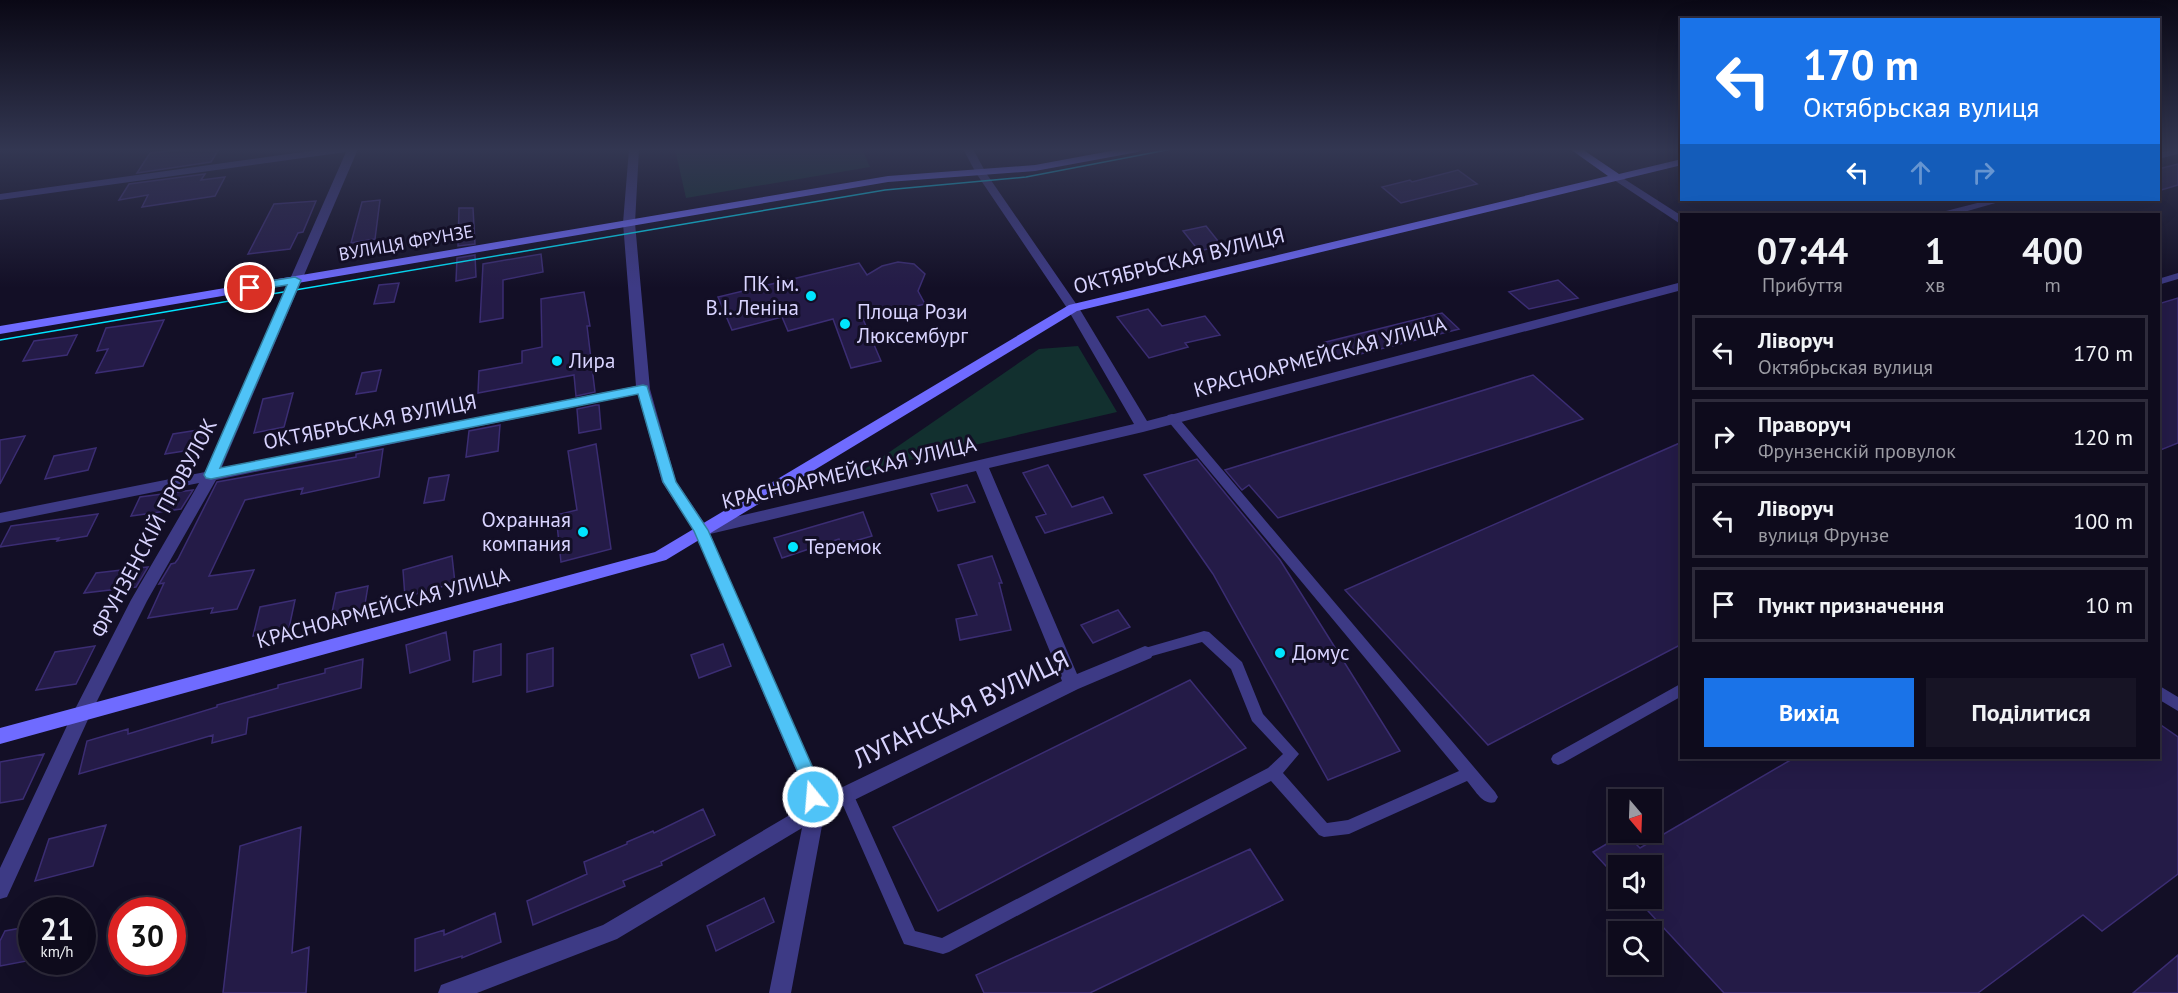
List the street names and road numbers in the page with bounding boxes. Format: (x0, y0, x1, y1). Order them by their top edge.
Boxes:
street label: ВУЛИЦЯ ФРУНЗЕ (337, 219, 475, 266)
street label: ОКТЯБРЬСКАЯ ВУЛИЦЯ (1070, 221, 1287, 300)
street label: КРАСНОАРМЕЙСКАЯ УЛИЦА (1191, 310, 1450, 403)
street label: ОКТЯБРЬСКАЯ ВУЛИЦЯ (261, 388, 479, 455)
street label: ФРУНЗЕНСКІЙ ПРОВУЛОК (84, 413, 223, 642)
street label: КРАСНОАРМЕЙСКАЯ УЛИЦА (719, 430, 979, 515)
street label: КРАСНОАРМЕЙСКАЯ УЛИЦА (254, 561, 513, 654)
street label: ЛУГАНСКАЯ ВУЛИЦЯ (847, 642, 1074, 776)

